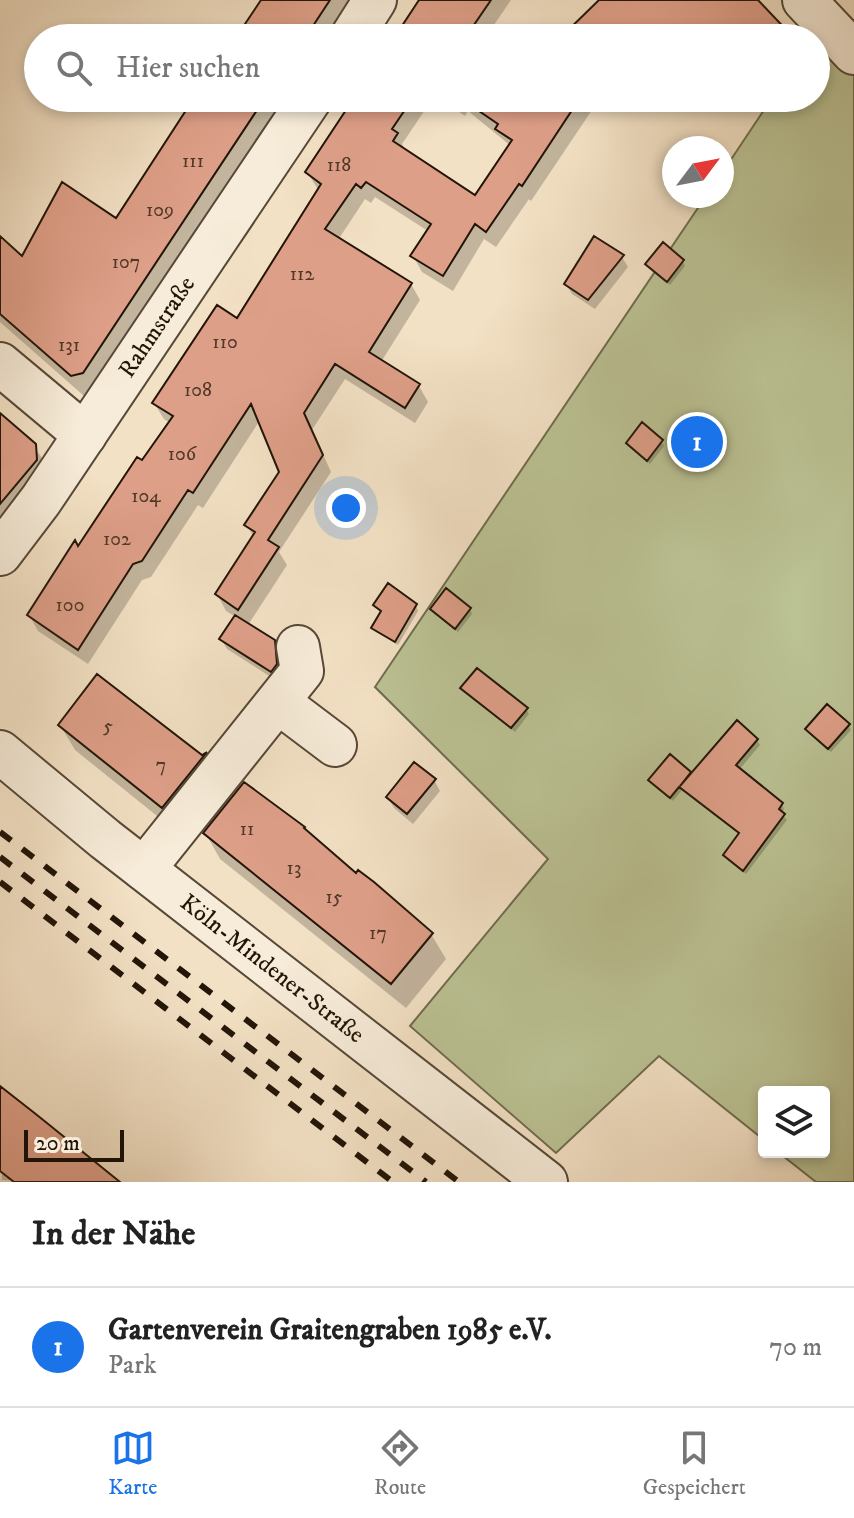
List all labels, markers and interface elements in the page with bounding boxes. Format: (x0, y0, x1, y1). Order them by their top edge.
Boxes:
search box (24, 24, 830, 112)
icon: search (52, 46, 96, 90)
text: Hier suchen (116, 50, 260, 87)
north arrow (662, 136, 734, 208)
house number: 111 (182, 149, 204, 174)
house number: 118 (327, 153, 351, 178)
house number: 109 (146, 198, 174, 223)
house number: 107 (112, 250, 140, 275)
house number: 112 (290, 262, 314, 287)
street label: Rahmstraße (112, 271, 202, 384)
house number: 110 (212, 330, 238, 355)
house number: 131 (58, 333, 80, 358)
house number: 108 (184, 378, 212, 403)
pin: 1 (671, 412, 723, 472)
house number: 106 (168, 442, 197, 467)
house number: 104 (131, 484, 161, 509)
your location (326, 488, 366, 528)
house number: 102 (103, 527, 131, 552)
house number: 100 (56, 593, 84, 618)
house number: 5 (103, 714, 113, 739)
house number: 7 (156, 753, 166, 778)
house number: 11 (240, 817, 254, 842)
house number: 13 (287, 856, 301, 881)
house number: 15 (325, 885, 343, 910)
street label: Köln-Mindener-Straße (174, 888, 370, 1050)
house number: 17 (369, 921, 387, 946)
map controls (758, 1086, 830, 1158)
button: layers (758, 1086, 830, 1158)
scale bar (24, 1126, 124, 1162)
text: 20 m (36, 1130, 80, 1157)
text: In der Nähe (32, 1213, 195, 1255)
text: Gartenverein Graitengraben 1985 e.V. (108, 1312, 552, 1349)
text: 1 (53, 1331, 63, 1364)
text: 70 m (769, 1331, 822, 1364)
text: Park (108, 1349, 157, 1382)
tab: Karte (108, 1426, 157, 1501)
tab: Route (374, 1426, 426, 1501)
tab: Gespeichert (643, 1426, 746, 1501)

